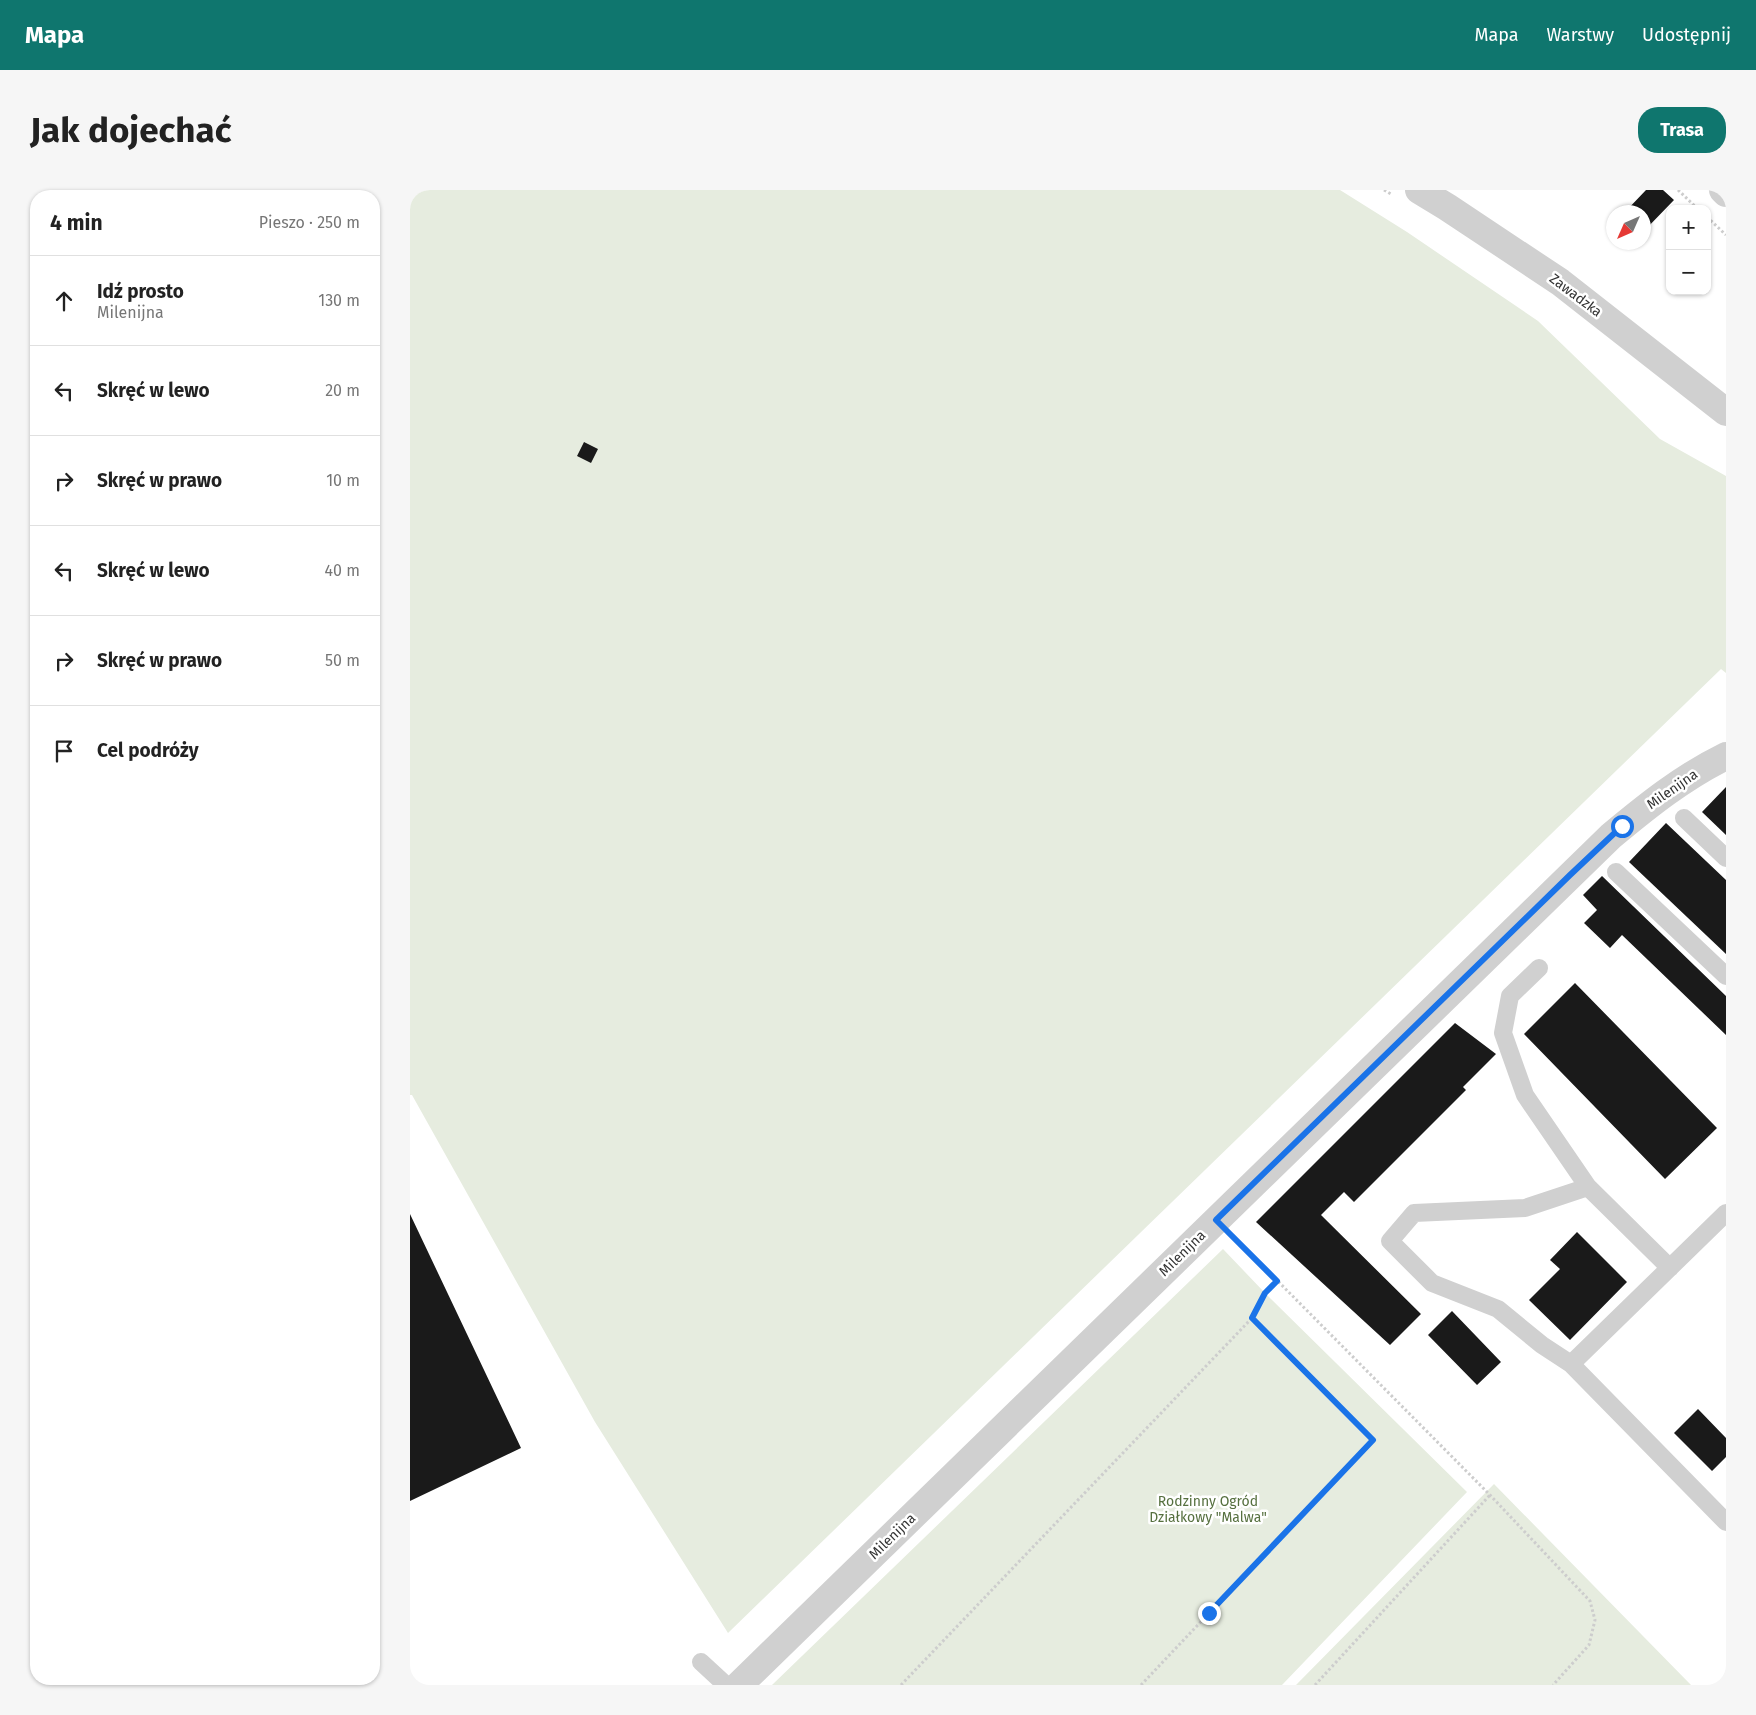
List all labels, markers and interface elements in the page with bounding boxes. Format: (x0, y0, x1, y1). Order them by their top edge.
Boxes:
text: Mapa (25, 21, 84, 49)
text: Mapa (1474, 24, 1519, 46)
text: Warstwy (1547, 24, 1614, 46)
text: Udostępnij (1642, 24, 1731, 46)
button: Trasa (1638, 107, 1726, 153)
text: Jak dojechać (30, 109, 231, 151)
north arrow (1606, 205, 1651, 250)
map controls (1666, 205, 1711, 295)
button: + (1666, 205, 1711, 250)
text: 4 min (50, 210, 103, 236)
text: Pieszo · 250 m (259, 213, 360, 232)
button: − (1666, 250, 1711, 295)
street label: Zawadzka (1546, 270, 1605, 321)
text: Idź prosto (97, 280, 184, 303)
icon: ahead (50, 287, 78, 315)
text: 130 m (318, 291, 360, 310)
text: Milenijna (97, 303, 164, 322)
icon: left (50, 377, 78, 405)
text: Skręć w lewo (97, 379, 210, 402)
text: 20 m (325, 381, 360, 400)
icon: right (50, 467, 78, 495)
text: Skręć w prawo (97, 469, 222, 492)
text: 10 m (326, 471, 360, 490)
icon: left (50, 557, 78, 585)
text: Skręć w lewo (97, 559, 210, 582)
text: 40 m (325, 561, 360, 580)
icon: right (50, 647, 78, 675)
text: Skręć w prawo (97, 649, 222, 672)
text: 50 m (325, 651, 360, 670)
icon: arrive (50, 737, 78, 765)
text: Cel podróży (97, 739, 199, 762)
street label: Milenijna (1643, 766, 1701, 813)
route start (1611, 815, 1634, 838)
street label: Milenijna (1155, 1227, 1209, 1280)
park label: Rodzinny Ogród Działkowy "Malwa" (1149, 1493, 1267, 1526)
street label: Milenijna (865, 1510, 919, 1563)
route end (1198, 1602, 1221, 1625)

